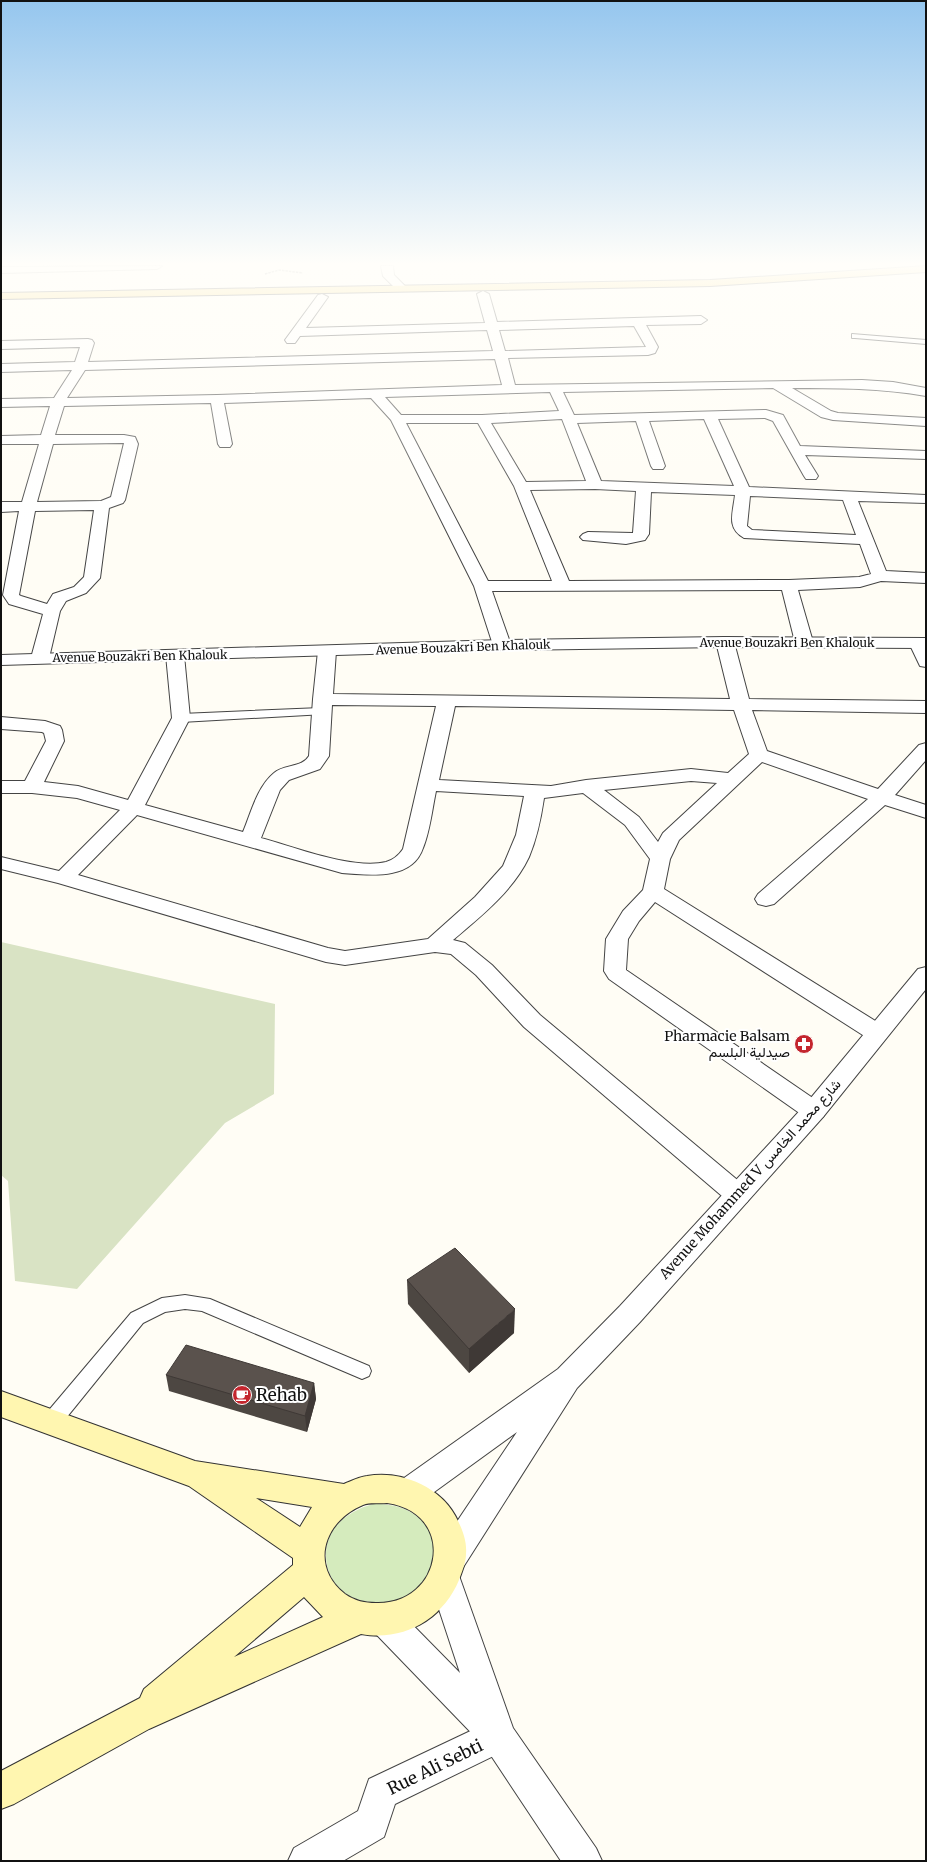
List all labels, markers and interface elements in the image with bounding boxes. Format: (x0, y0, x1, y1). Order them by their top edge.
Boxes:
street label: Avenue Bouzakri Ben Khalouk (698, 635, 875, 650)
street label: Avenue Bouzakri Ben Khalouk (374, 636, 551, 658)
street label: Avenue Bouzakri Ben Khalouk (51, 647, 228, 665)
place label: Pharmacie Balsam صيدلية البلسم (664, 1027, 790, 1061)
pharmacy icon: Pharmacie Balsam صيدلية البلسم (793, 1033, 815, 1055)
street label: Avenue Mohammed V شارع محمد الخامس (655, 1075, 846, 1285)
cafe icon: Rehab (231, 1384, 253, 1406)
place label: Rehab (256, 1384, 307, 1406)
street label: Rue Ali Sebti (384, 1734, 487, 1800)

